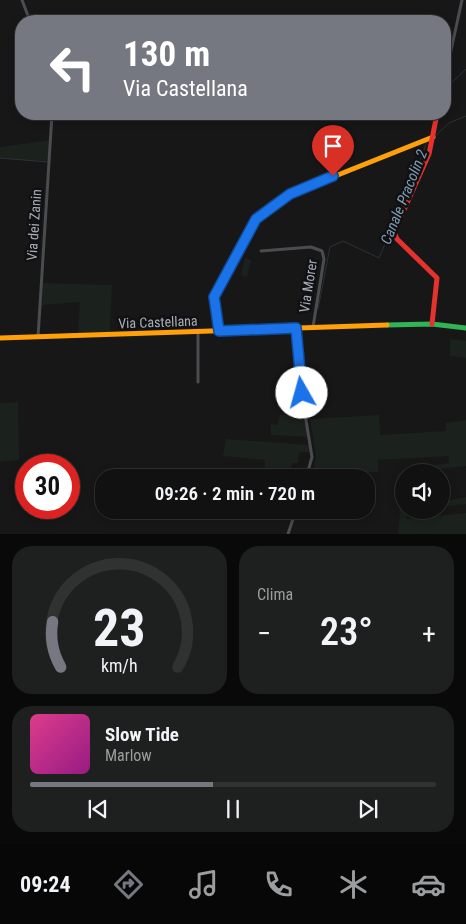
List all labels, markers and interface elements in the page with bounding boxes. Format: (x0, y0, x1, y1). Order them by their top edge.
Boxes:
text: 130 m (123, 34, 210, 75)
icon: left (40, 35, 105, 100)
text: Via Castellana (123, 76, 248, 101)
pin (312, 125, 354, 176)
icon: arrive (319, 132, 347, 160)
water label: Canale Pracolin 2 (377, 147, 431, 247)
street label: Via dei Zanin (24, 189, 44, 261)
street label: Via Morer (296, 258, 320, 314)
street label: Via Castellana (118, 313, 198, 331)
position arrow (275, 366, 327, 418)
speed limit sign: 30 (15, 454, 80, 519)
map controls (395, 464, 450, 519)
button: sound (395, 464, 450, 519)
text: 09:26 · 2 min · 720 m (155, 482, 315, 505)
text: Clima (257, 585, 293, 604)
text: 23 (93, 598, 146, 659)
text: 23° (320, 610, 373, 654)
text: − (257, 617, 271, 650)
text: + (422, 617, 436, 650)
text: km/h (101, 655, 138, 676)
text: Slow Tide (105, 723, 179, 746)
text: Marlow (105, 746, 152, 765)
icon: previous (84, 795, 112, 823)
icon: pause (219, 795, 247, 823)
icon: next (354, 795, 382, 823)
icon: directions (111, 867, 146, 902)
icon: music (186, 867, 221, 902)
icon: phone (261, 867, 296, 902)
icon: climate (336, 867, 371, 902)
icon: car (411, 867, 446, 902)
text: 09:24 (20, 872, 71, 897)

